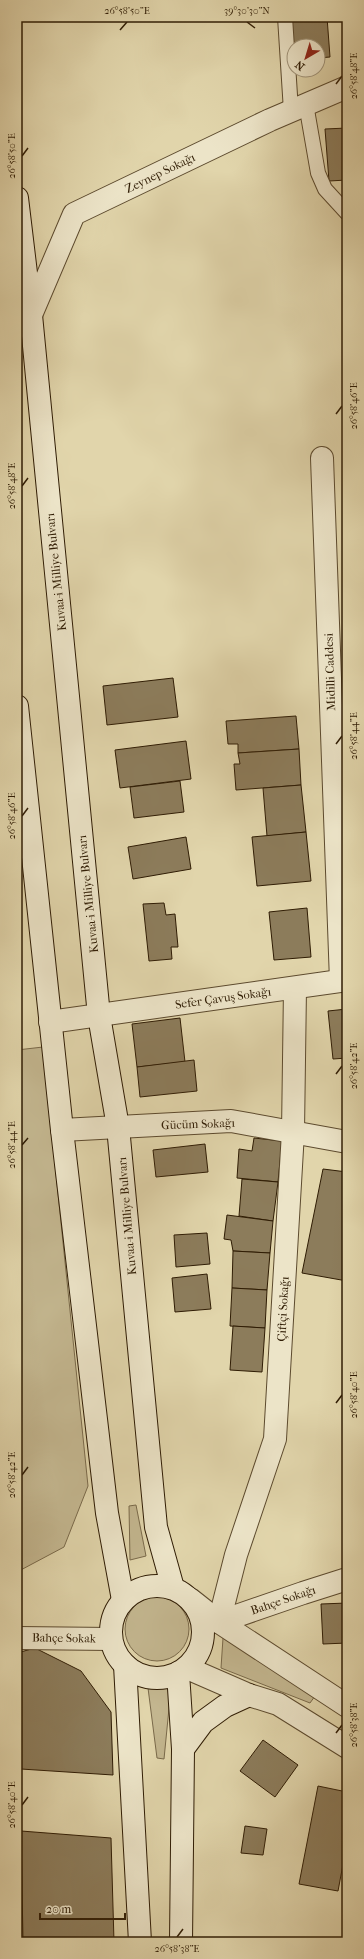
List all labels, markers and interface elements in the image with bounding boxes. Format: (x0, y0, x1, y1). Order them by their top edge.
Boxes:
text: 26°58'50"E (104, 5, 150, 17)
text: 39°30'30"N (224, 5, 270, 17)
north arrow (286, 38, 326, 78)
text: 26°58'48"E (348, 53, 360, 99)
text: N (292, 57, 307, 73)
text: 26°58'50"E (6, 133, 18, 179)
street label: Zeynep Sokağı (123, 150, 198, 196)
text: 26°58'46"E (348, 382, 360, 430)
text: 26°58'48"E (6, 463, 18, 509)
street label: Kuvaa-i Milliye Bulvarı (43, 512, 69, 632)
street label: Midilli Caddesi (322, 632, 338, 711)
text: 26°58'44"E (348, 712, 360, 760)
text: 26°58'46"E (6, 792, 18, 840)
street label: Kuvaa-i Milliye Bulvarı (75, 834, 101, 954)
street label: Sefer Çavuş Sokağı (174, 984, 272, 1013)
text: 26°58'42"E (348, 1043, 360, 1089)
street label: Gücüm Sokağı (161, 1116, 236, 1132)
text: 26°58'44"E (6, 1121, 18, 1169)
street label: Kuvaa-i Milliye Bulvarı (115, 1156, 139, 1276)
street label: Çiftçi Sokağı (274, 1276, 293, 1342)
text: 26°58'40"E (348, 1371, 360, 1419)
text: 26°58'42"E (6, 1452, 18, 1498)
street label: Bahçe Sokağı (249, 1582, 318, 1619)
street label: Bahçe Sokak (32, 1630, 97, 1647)
text: 26°58'38"E (348, 1703, 360, 1747)
text: 26°58'40"E (6, 1781, 18, 1829)
scale bar (40, 1895, 125, 1921)
text: 20 m (46, 1902, 71, 1916)
text: 26°58'38"E (155, 1943, 199, 1955)

